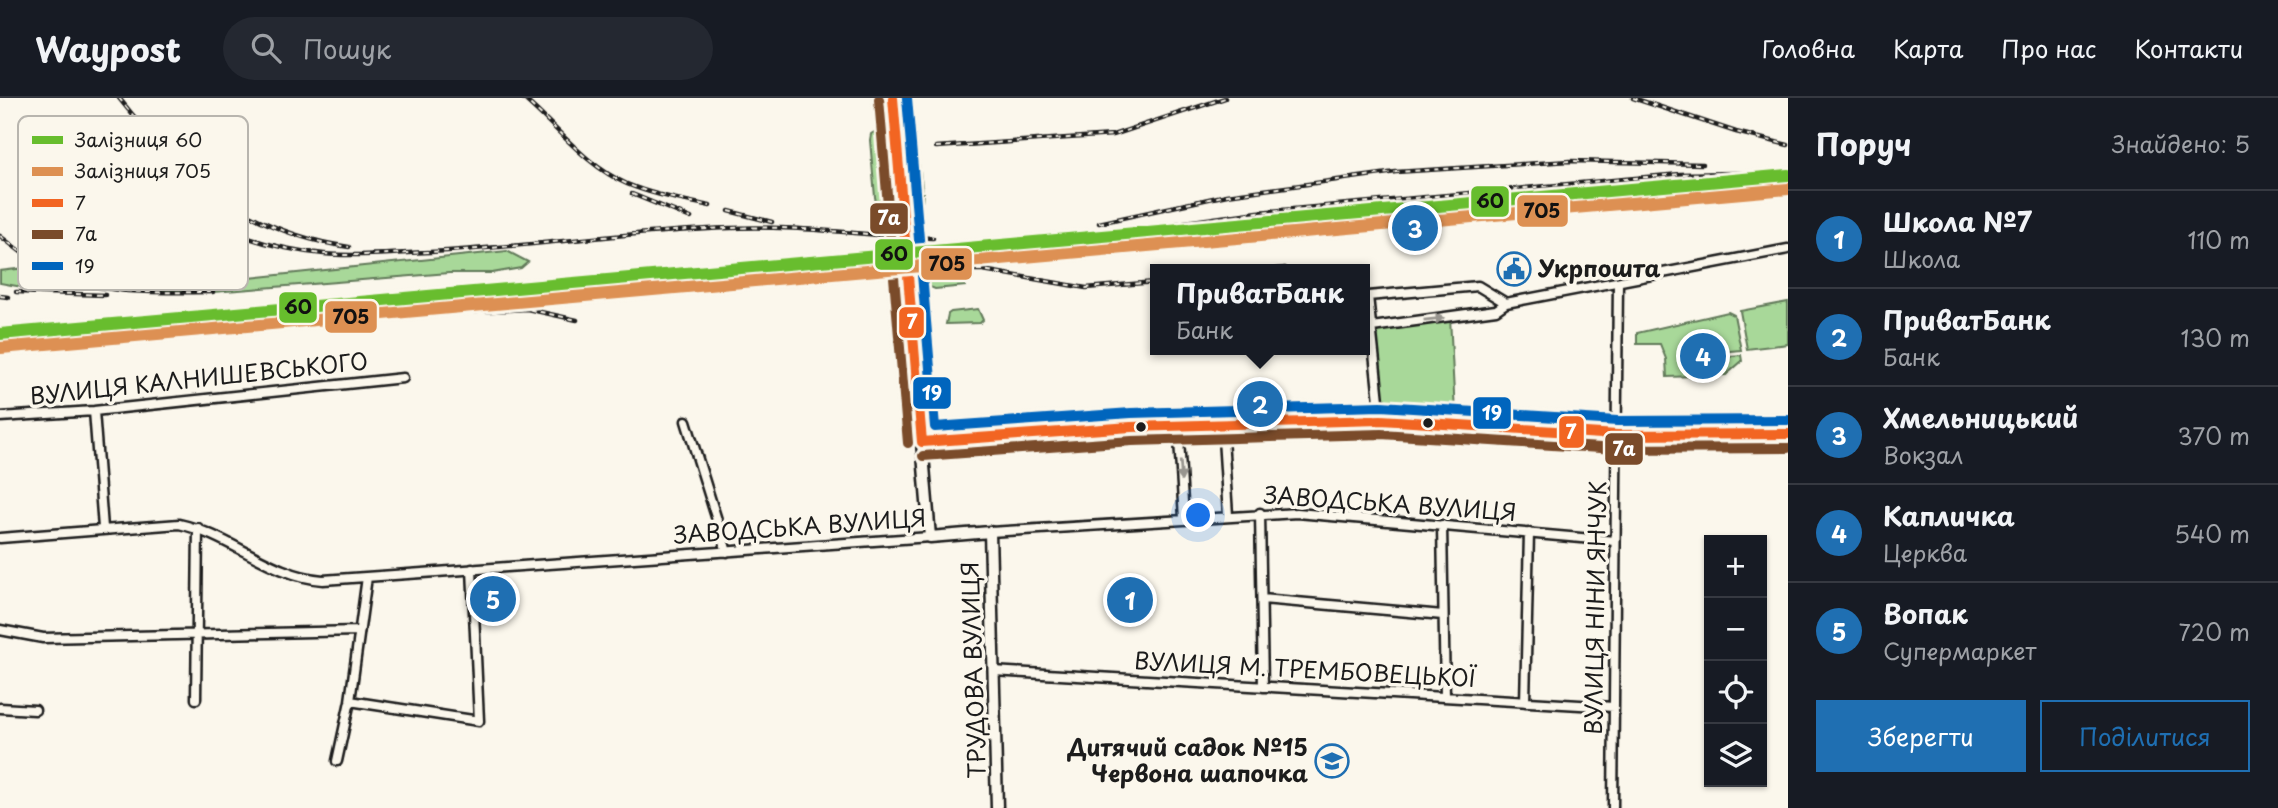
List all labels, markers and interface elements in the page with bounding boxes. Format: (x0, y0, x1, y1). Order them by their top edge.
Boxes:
search box (223, 17, 713, 80)
text: Waypost (35, 23, 181, 73)
icon: search (247, 29, 285, 67)
text: Пошук (303, 29, 391, 68)
text: Головна (1762, 30, 1855, 66)
text: Карта (1893, 30, 1963, 66)
text: Про нас (2001, 30, 2096, 66)
text: Контакти (2134, 30, 2243, 66)
legend (18, 116, 248, 290)
text: Поруч (1816, 121, 1911, 166)
text: Залізниця 60 (74, 125, 202, 153)
text: Знайдено: 5 (2112, 126, 2250, 161)
text: Залізниця 705 (74, 156, 211, 184)
line badge: 60 (1470, 185, 1510, 218)
text: 60 (1476, 186, 1504, 214)
text: 7 (75, 188, 86, 216)
line badge: 705 (1516, 194, 1569, 228)
text: 705 (1524, 196, 1560, 224)
line badge: 7а (869, 202, 909, 235)
pin: 3 (1392, 202, 1438, 254)
text: Школа №7 (1883, 202, 2032, 241)
text: 7а (878, 203, 901, 231)
text: 7а (75, 219, 97, 247)
text: 1 (1834, 222, 1845, 257)
text: 110 m (2188, 222, 2250, 257)
line badge: 60 (874, 238, 914, 271)
text: 60 (880, 239, 908, 267)
text: Школа (1883, 241, 1960, 276)
line badge: 705 (920, 247, 973, 281)
text: 705 (929, 249, 965, 277)
public building icon: Укрпошта (1495, 250, 1533, 288)
place label: Укрпошта (1537, 250, 1660, 285)
text: 19 (75, 251, 95, 279)
popup (1150, 264, 1370, 355)
text: ПриватБанк (1176, 273, 1344, 312)
line badge: 60 (278, 291, 318, 324)
text: 60 (284, 292, 312, 320)
line badge: 705 (324, 300, 378, 334)
text: ПриватБанк (1883, 300, 2051, 339)
text: 705 (333, 302, 369, 330)
line badge: 7 (898, 306, 925, 339)
text: 7 (907, 307, 918, 335)
text: Банк (1176, 312, 1233, 347)
one-way arrow (1423, 313, 1445, 324)
text: 2 (1831, 320, 1847, 355)
text: 130 m (2180, 320, 2250, 355)
pin: 4 (1680, 330, 1726, 382)
text: Банк (1883, 339, 1940, 374)
street label: ВУЛИЦЯ КАЛНИШЕВСЬКОГО (28, 342, 370, 413)
line badge: 19 (912, 376, 952, 410)
text: 19 (922, 378, 942, 406)
pin: 2 (1237, 378, 1283, 430)
line badge: 19 (1472, 396, 1512, 430)
text: 19 (1482, 398, 1502, 426)
text: Хмельницький (1883, 398, 2078, 437)
line badge: 7 (1558, 415, 1585, 449)
unlabelled marker (1421, 416, 1435, 430)
text: 7 (1566, 417, 1577, 445)
text: 3 (1831, 418, 1847, 453)
text: 370 m (2177, 418, 2250, 453)
unlabelled marker (1134, 420, 1148, 434)
line badge: 7а (1604, 432, 1644, 466)
text: 7а (1613, 434, 1636, 462)
text: Вокзал (1883, 437, 1963, 472)
one-way arrow (1176, 460, 1187, 482)
street label: ЗАВОДСЬКА ВУЛИЦЯ (1263, 476, 1518, 529)
street label: ВУЛИЦЯ НІНИ ЯНЧУК (1575, 481, 1614, 735)
text: Капличка (1883, 496, 2015, 535)
your location (1181, 498, 1215, 532)
street label: ЗАВОДСЬКА ВУЛИЦЯ (672, 499, 927, 552)
text: 4 (1831, 516, 1847, 551)
text: 540 m (2174, 516, 2250, 551)
map controls (1704, 535, 1767, 787)
button: + (1704, 535, 1767, 598)
text: Церква (1883, 535, 1967, 570)
street label: ТРУДОВА ВУЛИЦЯ (951, 561, 994, 779)
pin: 5 (470, 573, 516, 625)
pin: 1 (1107, 574, 1153, 626)
text: Вопак (1883, 594, 1968, 633)
button: − (1704, 598, 1767, 661)
text: 5 (1832, 614, 1846, 649)
text: 720 m (2178, 614, 2250, 649)
text: Супермаркет (1883, 633, 2037, 668)
street label: ВУЛИЦЯ М. ТРЕМБОВЕЦЬКОЇ (1133, 642, 1478, 695)
button: locate (1704, 661, 1767, 724)
button: Зберегти (1816, 700, 2026, 772)
button: Поділитися (2040, 700, 2250, 772)
button: layers (1704, 724, 1767, 787)
place label: Дитячий садок №15 Червона шапочка (1067, 729, 1308, 790)
school or university icon: Дитячий садок №15 Червона шапочка (1313, 742, 1351, 780)

